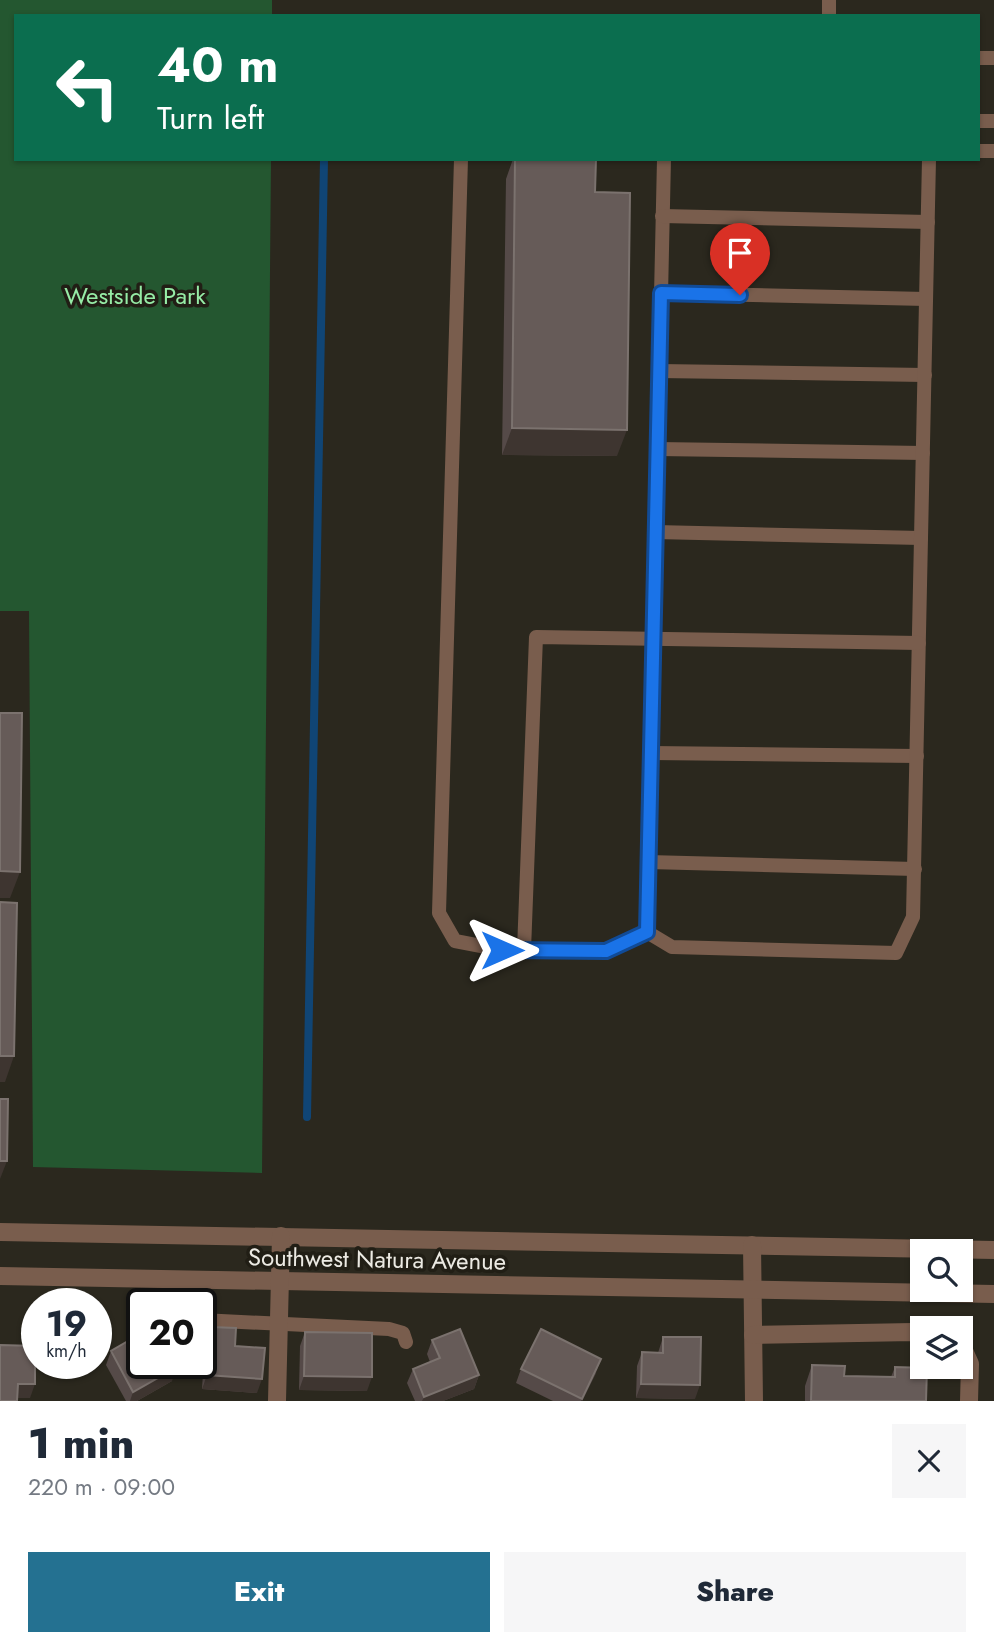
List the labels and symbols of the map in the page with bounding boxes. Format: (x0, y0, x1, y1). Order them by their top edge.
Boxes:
pin (710, 223, 770, 295)
park label: Westside Park (64, 278, 206, 313)
position arrow (465, 913, 539, 987)
street label: Southwest Natura Avenue (248, 1239, 506, 1279)
speed limit sign: 20 (126, 1288, 217, 1379)

